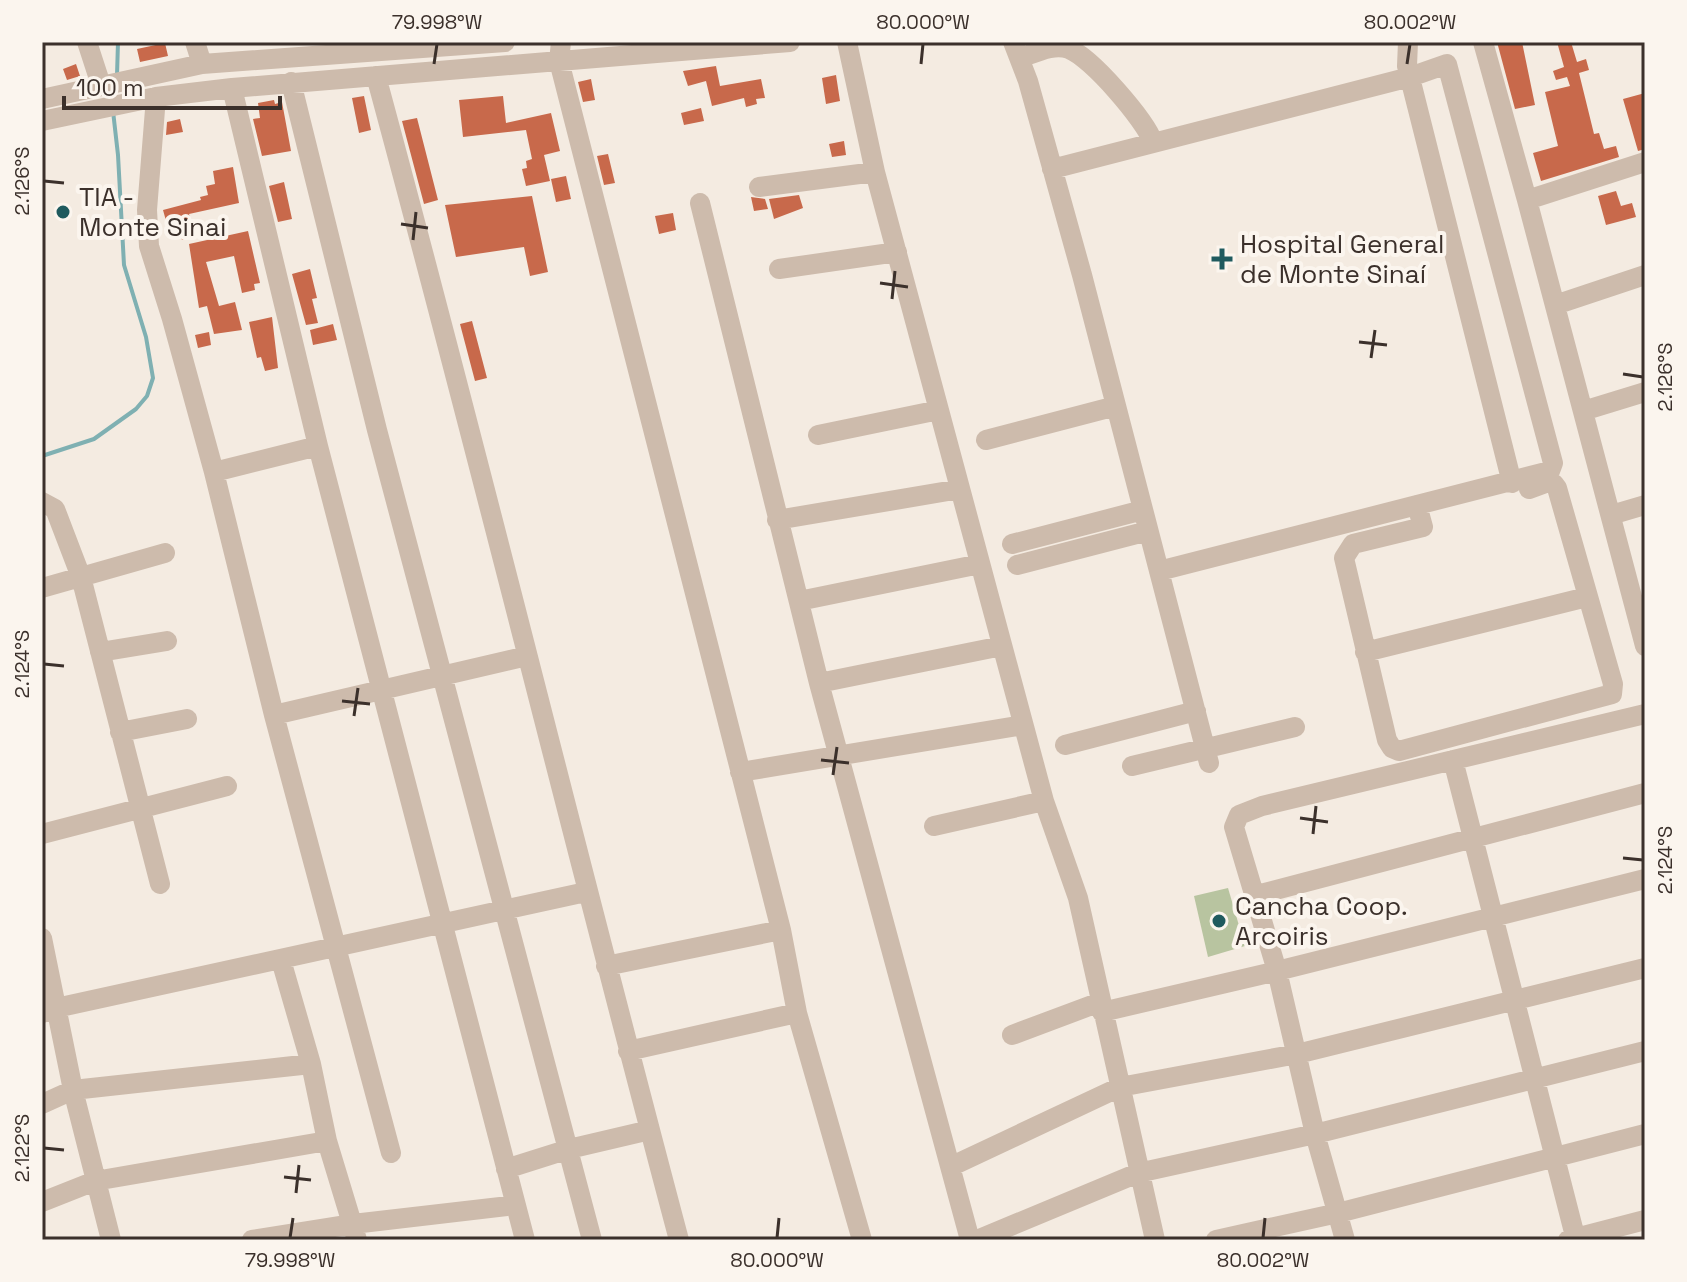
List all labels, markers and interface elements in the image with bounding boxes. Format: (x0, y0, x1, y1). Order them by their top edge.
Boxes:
text: 79.998°W (392, 9, 482, 35)
text: 80.000°W (876, 9, 970, 35)
text: 80.002°W (1364, 9, 1456, 35)
scale bar (64, 60, 280, 110)
text: 100 m (76, 72, 144, 103)
text: 2.126°S (9, 147, 35, 215)
place label: TIA - Monte Sinai (79, 180, 226, 244)
marker: TIA - Monte Sinai (54, 203, 72, 221)
place label: Hospital General de Monte Sinaí (1240, 227, 1444, 291)
marker: Hospital General de Monte Sinaí (1211, 248, 1233, 270)
text: 2.126°S (1652, 343, 1678, 411)
text: 2.124°S (9, 630, 35, 698)
text: 2.124°S (1652, 826, 1678, 894)
place label: Cancha Coop. Arcoiris (1235, 889, 1408, 953)
marker: Cancha Coop. Arcoiris (1210, 912, 1228, 930)
text: 2.122°S (9, 1114, 35, 1182)
text: 79.998°W (245, 1247, 335, 1273)
text: 80.000°W (730, 1247, 824, 1273)
text: 80.002°W (1217, 1247, 1309, 1273)

